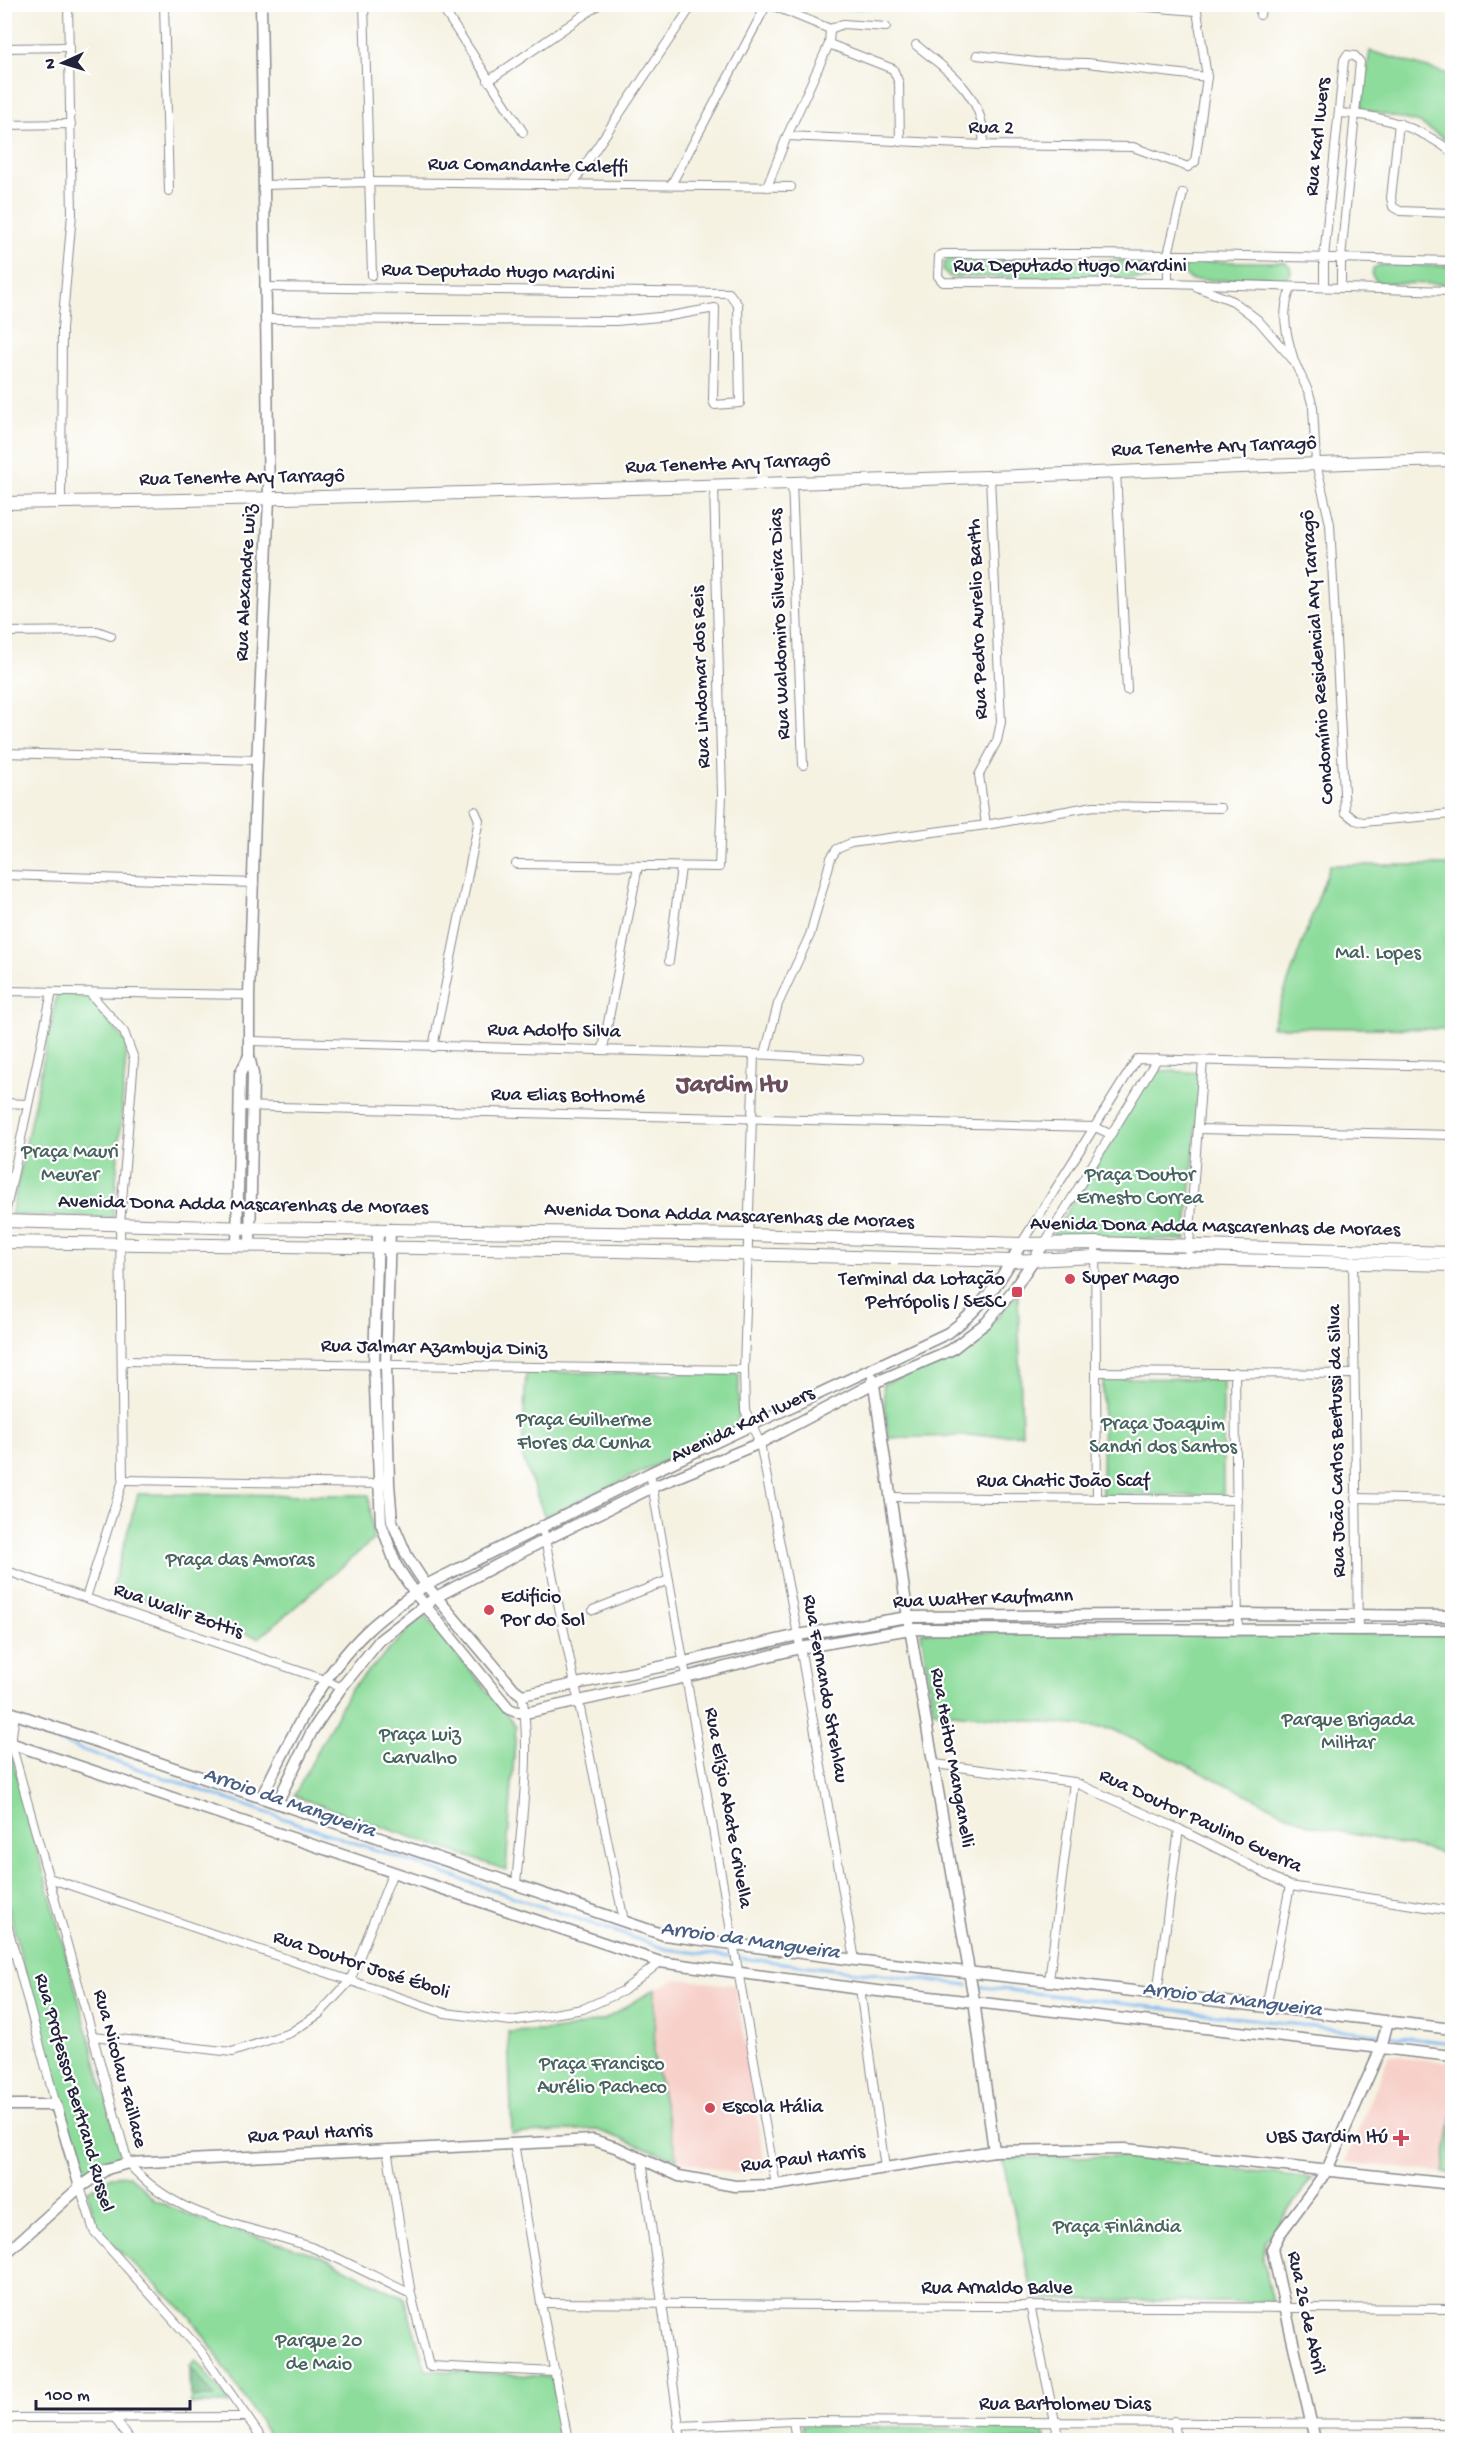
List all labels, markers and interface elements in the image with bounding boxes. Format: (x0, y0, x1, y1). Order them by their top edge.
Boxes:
north arrow (33, 33, 93, 93)
text: N (42, 57, 61, 70)
street label: Rua Karl Iwers (1301, 76, 1337, 197)
street label: Rua 2 (968, 117, 1014, 141)
street label: Rua Comandante Caleffi (428, 154, 628, 180)
street label: Rua Deputado Hugo Mardini (953, 256, 1187, 279)
street label: Rua Deputado Hugo Mardini (381, 259, 615, 287)
street label: Rua Tenente Ary Tarragô (1111, 433, 1317, 463)
street label: Rua Tenente Ary Tarragô (625, 450, 831, 480)
street label: Rua Tenente Ary Tarragô (139, 466, 345, 492)
street label: Rua Alexandre Luiz (231, 503, 263, 662)
street label: Rua Waldomiro Silveira Dias (765, 507, 797, 740)
street label: Condomínio Residencial Ary Tarragô (1297, 509, 1341, 805)
street label: Rua Pedro Aurelio Barth (964, 518, 994, 720)
street label: Rua Lindomar dos Reis (687, 585, 717, 769)
park label: Mal. Lopes (1335, 943, 1421, 966)
street label: Rua Adolfo Silva (487, 1019, 622, 1045)
district label: Jardim Itu (675, 1071, 789, 1102)
street label: Rua Elias Bothomé (491, 1084, 646, 1110)
park label: Praça Mauri Meurer (20, 1142, 119, 1188)
park label: Praça Doutor Ernesto Correa (1077, 1165, 1204, 1211)
street label: Avenida Dona Adda Mascarenhas de Moraes (58, 1191, 429, 1221)
street label: Avenida Dona Adda Mascarenhas de Moraes (544, 1199, 915, 1235)
street label: Avenida Dona Adda Mascarenhas de Moraes (1030, 1213, 1401, 1243)
place label: Super Mago (1082, 1268, 1179, 1291)
place label: Terminal da Lotação Petrópolis / SESC (838, 1269, 1006, 1315)
marker: Super Mago (1063, 1272, 1077, 1286)
marker: Terminal da Lotação Petrópolis / SESC (1010, 1285, 1024, 1299)
street label: Rua João Carlos Bertussi da Silva (1324, 1303, 1352, 1578)
street label: Rua Jalmar Azambuja Diniz (321, 1336, 549, 1362)
street label: Avenida Karl Iwers (668, 1382, 819, 1469)
park label: Praça Guilherme Flores da Cunha (515, 1410, 652, 1456)
park label: Praça Joaquim Sandri dos Santos (1089, 1414, 1238, 1460)
street label: Rua Chatic João Scaf (977, 1471, 1151, 1494)
park label: Praça das Amoras (165, 1550, 315, 1573)
street label: Rua Walir Zottis (110, 1579, 247, 1645)
street label: Rua Walter Kaufmann (892, 1585, 1074, 1615)
place label: Edificio Por do Sol (500, 1587, 585, 1633)
street label: Rua Fernando Strehlau (796, 1593, 852, 1786)
marker: Edificio Por do Sol (482, 1603, 496, 1617)
street label: Rua Heitor Manganelli (924, 1666, 978, 1850)
street label: Rua Elízio Abate Crivella (698, 1706, 756, 1911)
park label: Parque Brigada Militar (1281, 1710, 1415, 1756)
park label: Praça Luiz Carvalho (378, 1725, 462, 1771)
water label: Arroio da Mangueira (200, 1763, 379, 1846)
street label: Rua Doutor Paulino Guerra (1095, 1765, 1306, 1880)
water label: Arroio da Mangueira (659, 1917, 842, 1967)
street label: Rua Doutor José Éboli (270, 1926, 453, 2005)
street label: Rua Professor Bertrand Russel (28, 1971, 118, 2215)
water label: Arroio da Mangueira (1141, 1978, 1324, 2025)
street label: Rua Nicolau Faillace (87, 1987, 151, 2151)
park label: Praça Francisco Aurélio Pacheco (537, 2054, 667, 2100)
place label: Escola Itália (722, 2097, 824, 2120)
marker: Escola Itália (703, 2101, 717, 2115)
street label: Rua Paul Harris (247, 2120, 374, 2150)
place label: UBS Jardim Itú (1266, 2127, 1389, 2150)
marker: UBS Jardim Itú (1392, 2129, 1410, 2147)
street label: Rua Paul Harris (740, 2141, 867, 2179)
park label: Praça Finlândia (1052, 2217, 1182, 2240)
street label: Rua 26 de Abril (1281, 2249, 1329, 2377)
street label: Rua Arnaldo Balve (921, 2278, 1073, 2301)
park label: Parque 20 de Maio (275, 2331, 362, 2377)
scale bar (36, 2373, 190, 2411)
text: 100 m (44, 2386, 90, 2407)
street label: Rua Bartolomeu Dias (979, 2394, 1152, 2417)

